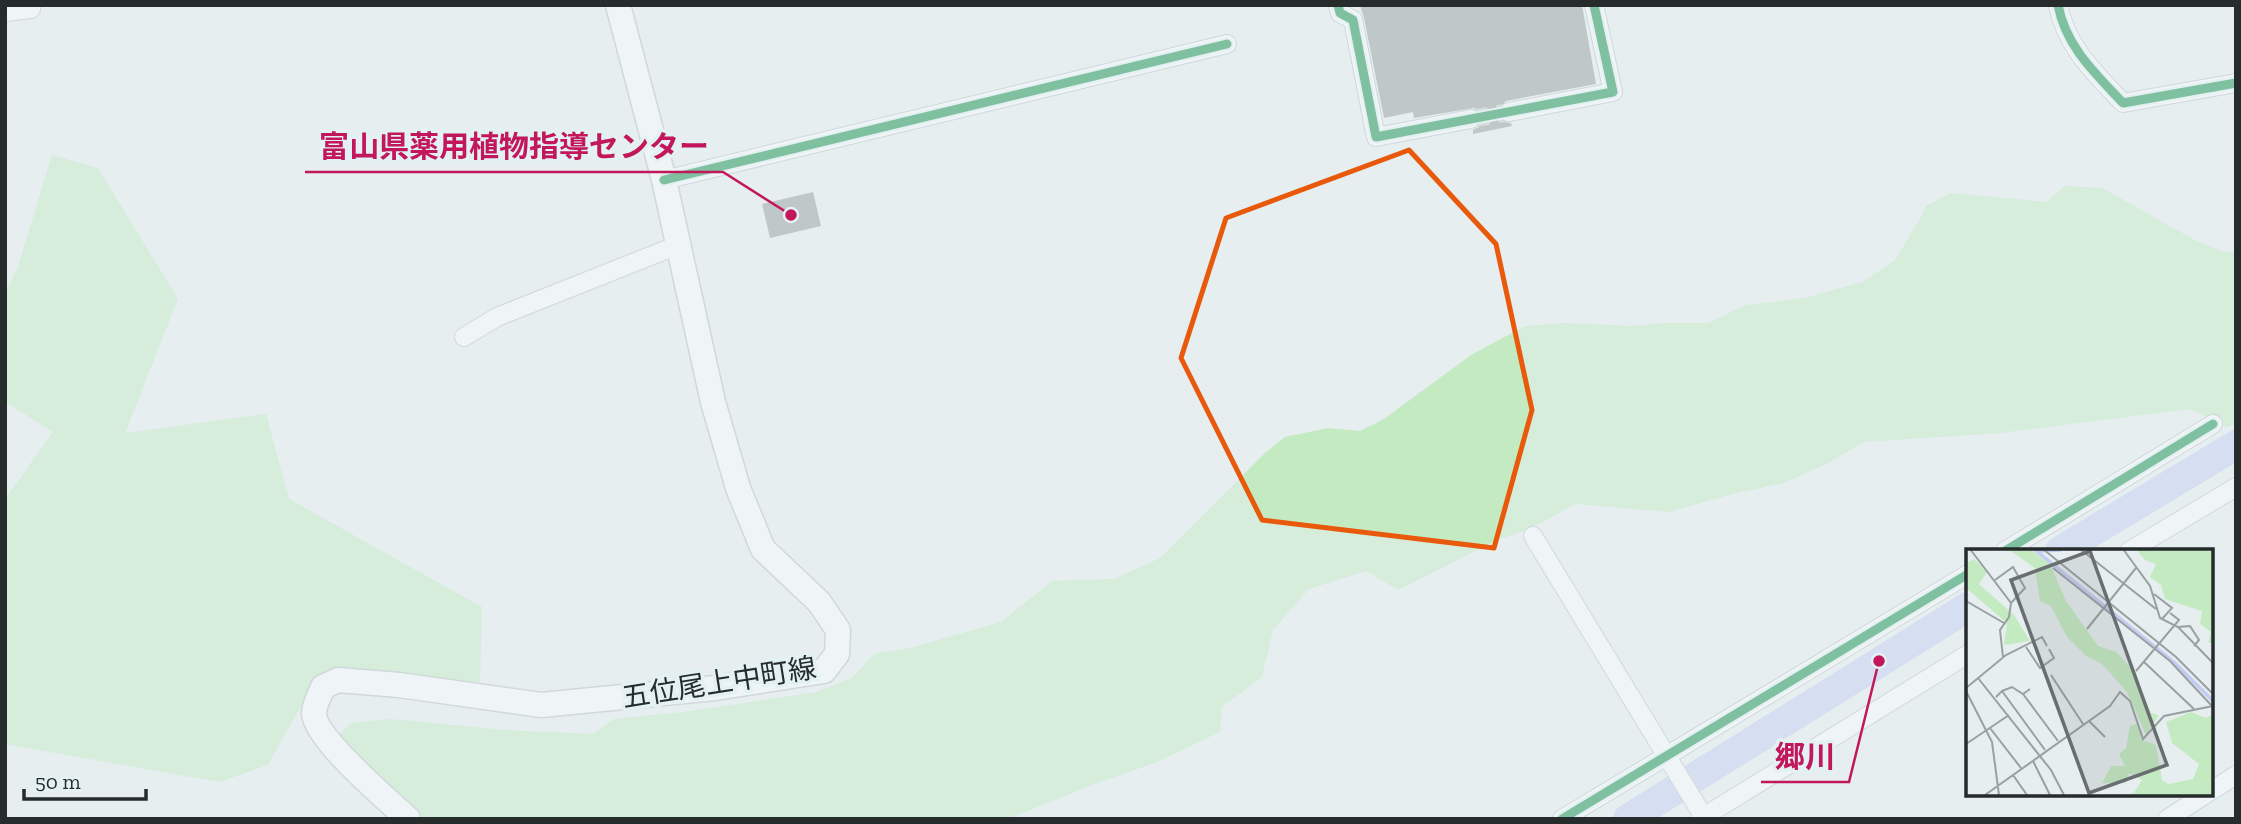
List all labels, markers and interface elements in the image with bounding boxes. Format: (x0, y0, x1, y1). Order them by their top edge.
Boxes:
callout: 富山県薬用植物指導センター (305, 121, 723, 172)
text: 富山県薬用植物指導センター (319, 129, 709, 165)
inset map (1966, 549, 2213, 796)
street label: 五位尾上中町線 (620, 651, 818, 714)
callout: 郷川 (1761, 731, 1849, 782)
text: 郷川 (1775, 739, 1835, 775)
scale bar (24, 758, 147, 802)
text: 50 m (35, 769, 81, 794)

